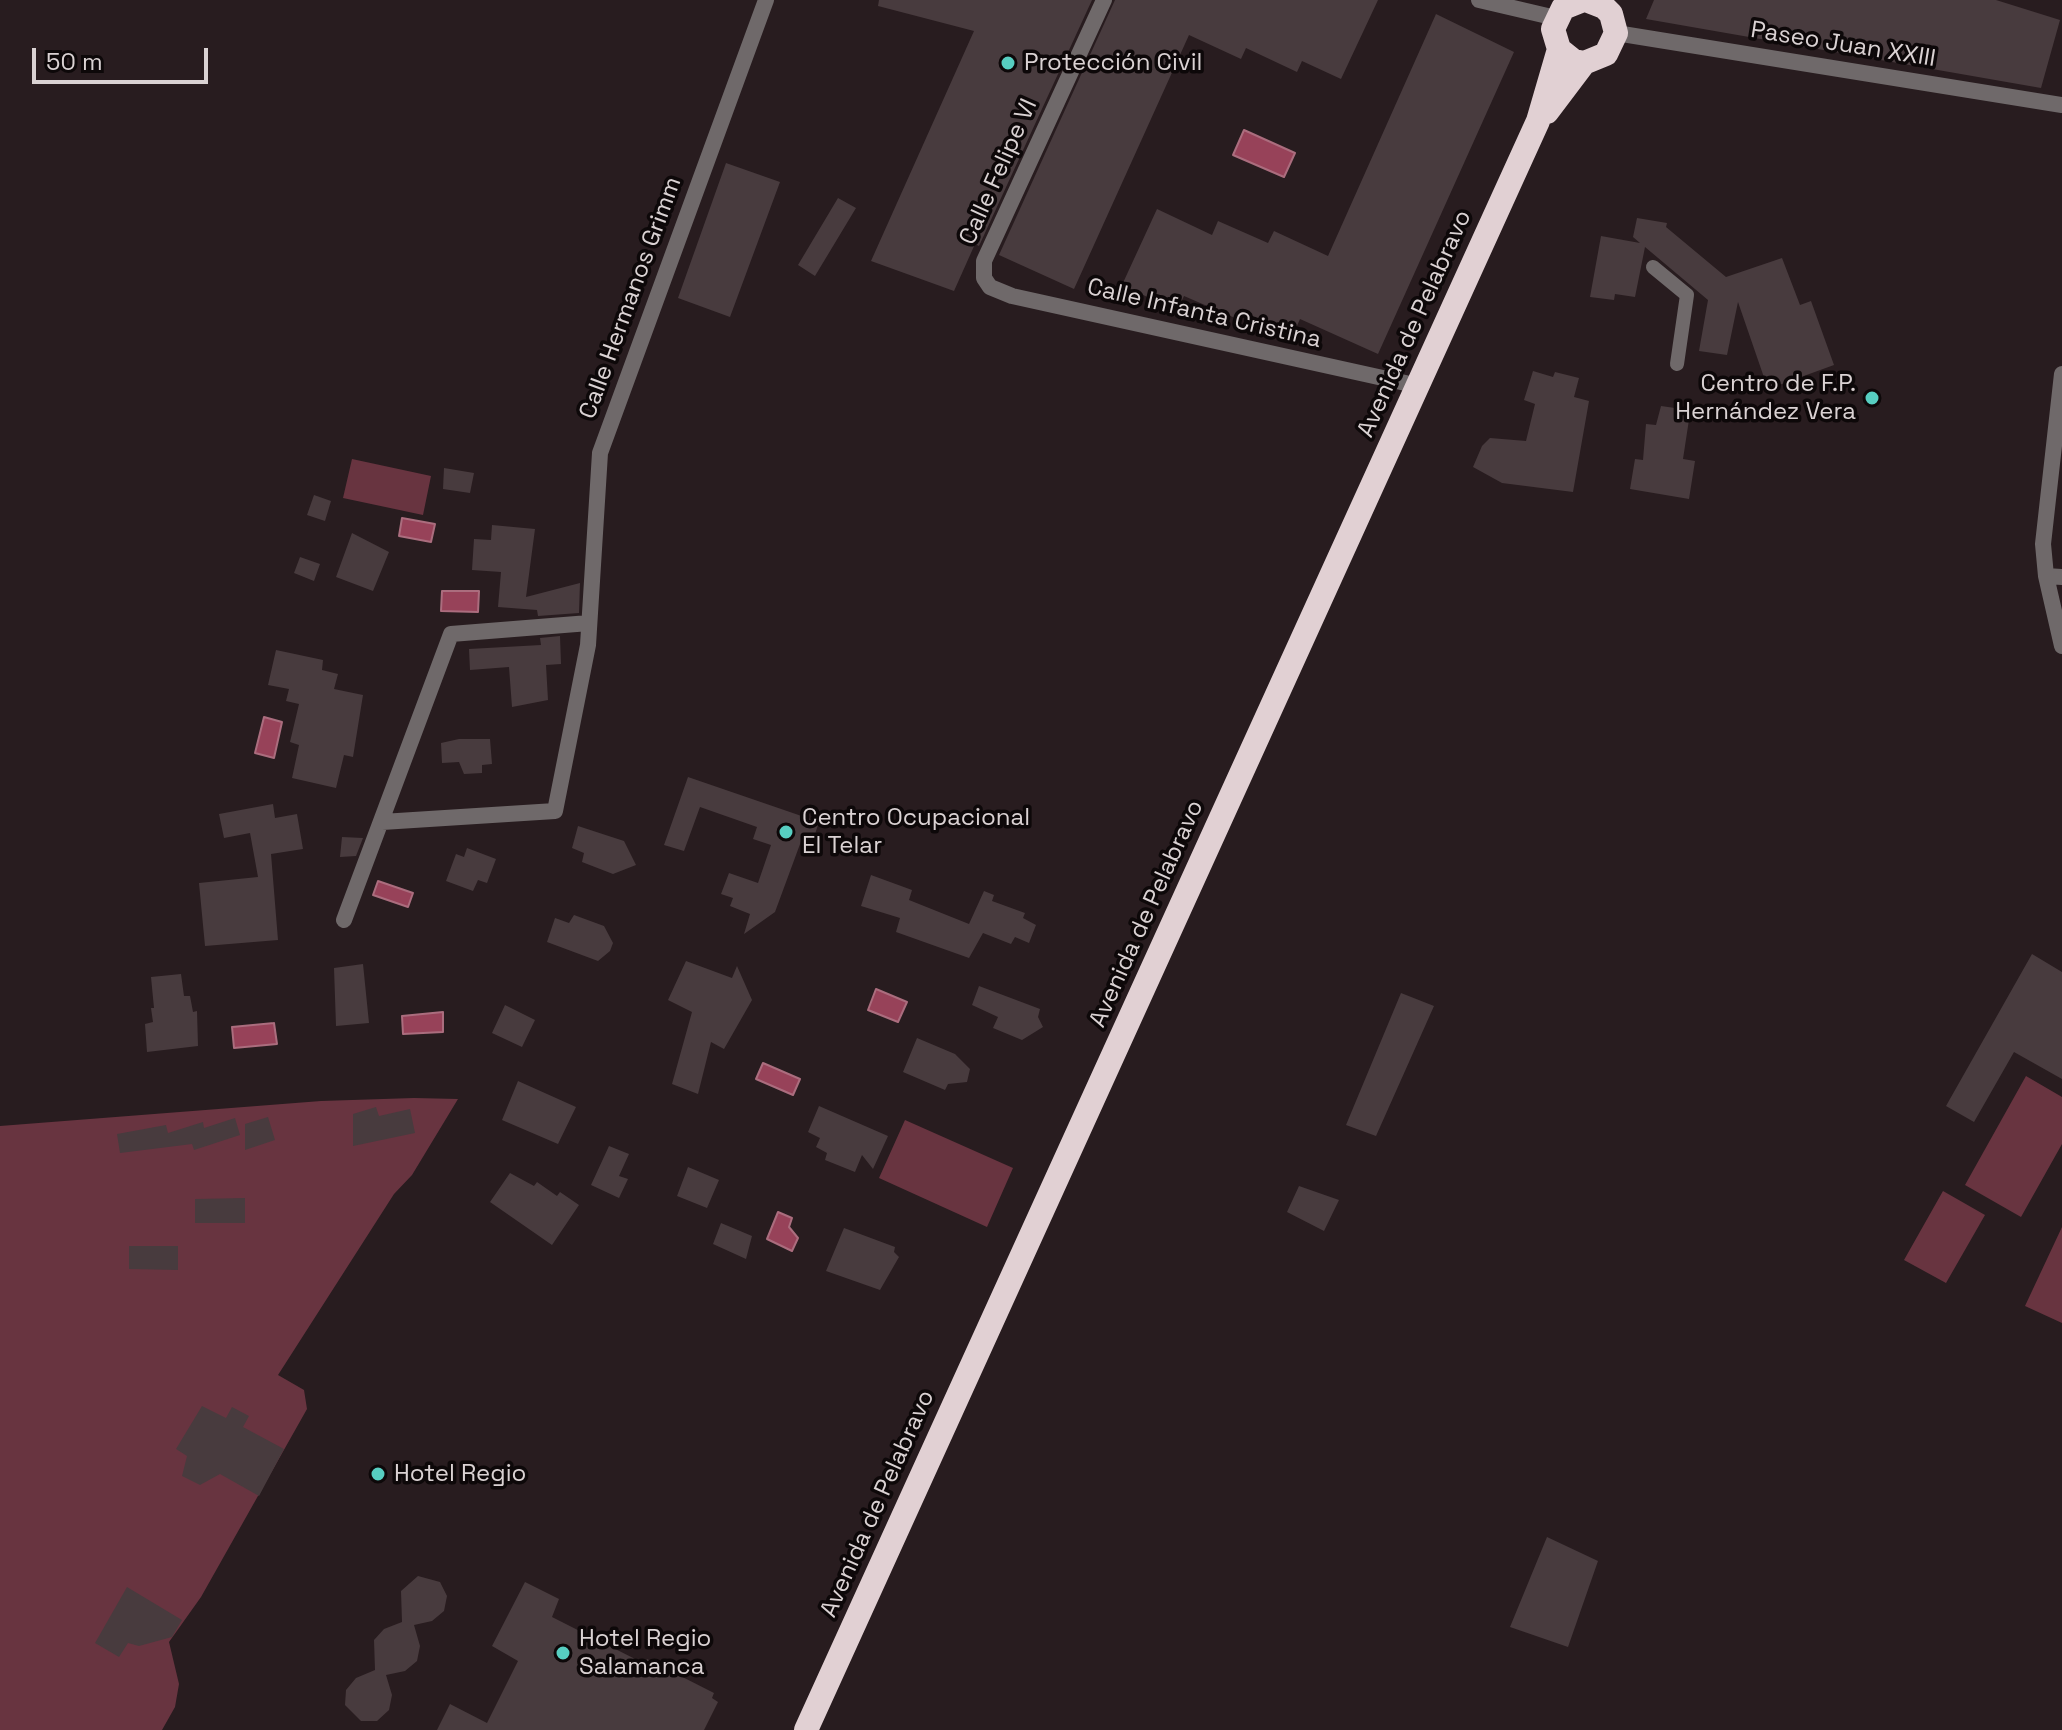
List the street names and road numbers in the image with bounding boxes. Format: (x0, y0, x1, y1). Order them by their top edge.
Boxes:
street label: Paseo Juan XXIII (1748, 16, 1938, 74)
street label: Calle Felipe VI (954, 95, 1044, 249)
street label: Calle Hermanos Grimm (574, 173, 688, 423)
street label: Avenida de Pelabravo (1352, 206, 1478, 442)
street label: Calle Infanta Cristina (1084, 273, 1324, 355)
street label: Avenida de Pelabravo (1084, 796, 1210, 1032)
street label: Avenida de Pelabravo (815, 1386, 941, 1622)

